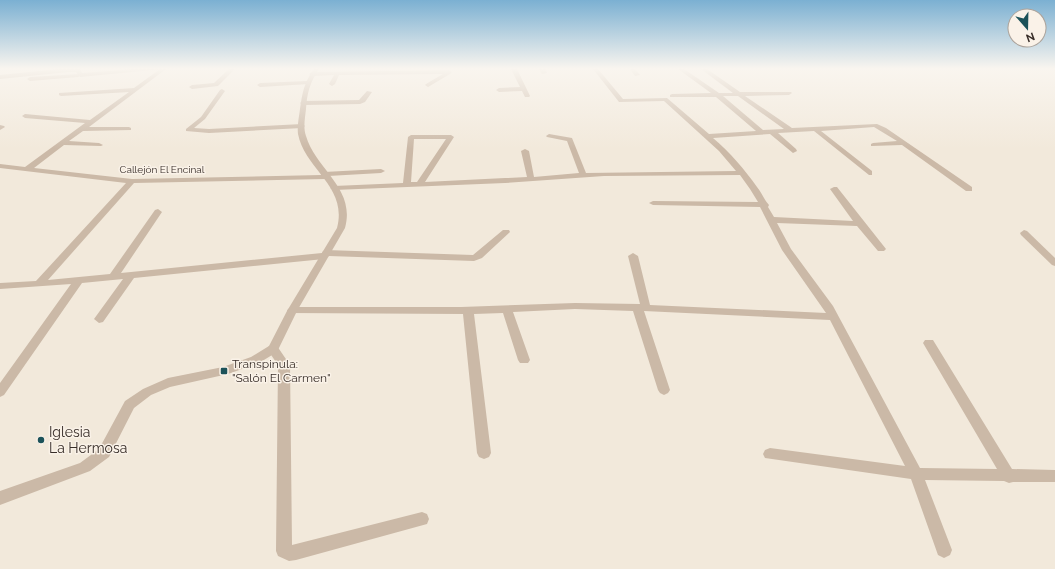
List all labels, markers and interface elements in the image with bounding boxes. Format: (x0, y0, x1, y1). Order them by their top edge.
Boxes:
north arrow (1007, 8, 1047, 48)
text: N (1024, 29, 1036, 44)
street label: Callejón El Encinal (120, 164, 205, 175)
place label: Transpinula: "Salón El Carmen" (232, 357, 331, 385)
marker: Transpinula: "Salón El Carmen" (219, 366, 229, 376)
place label: Iglesia La Hermosa (49, 424, 127, 456)
marker: Iglesia La Hermosa (36, 435, 46, 445)

